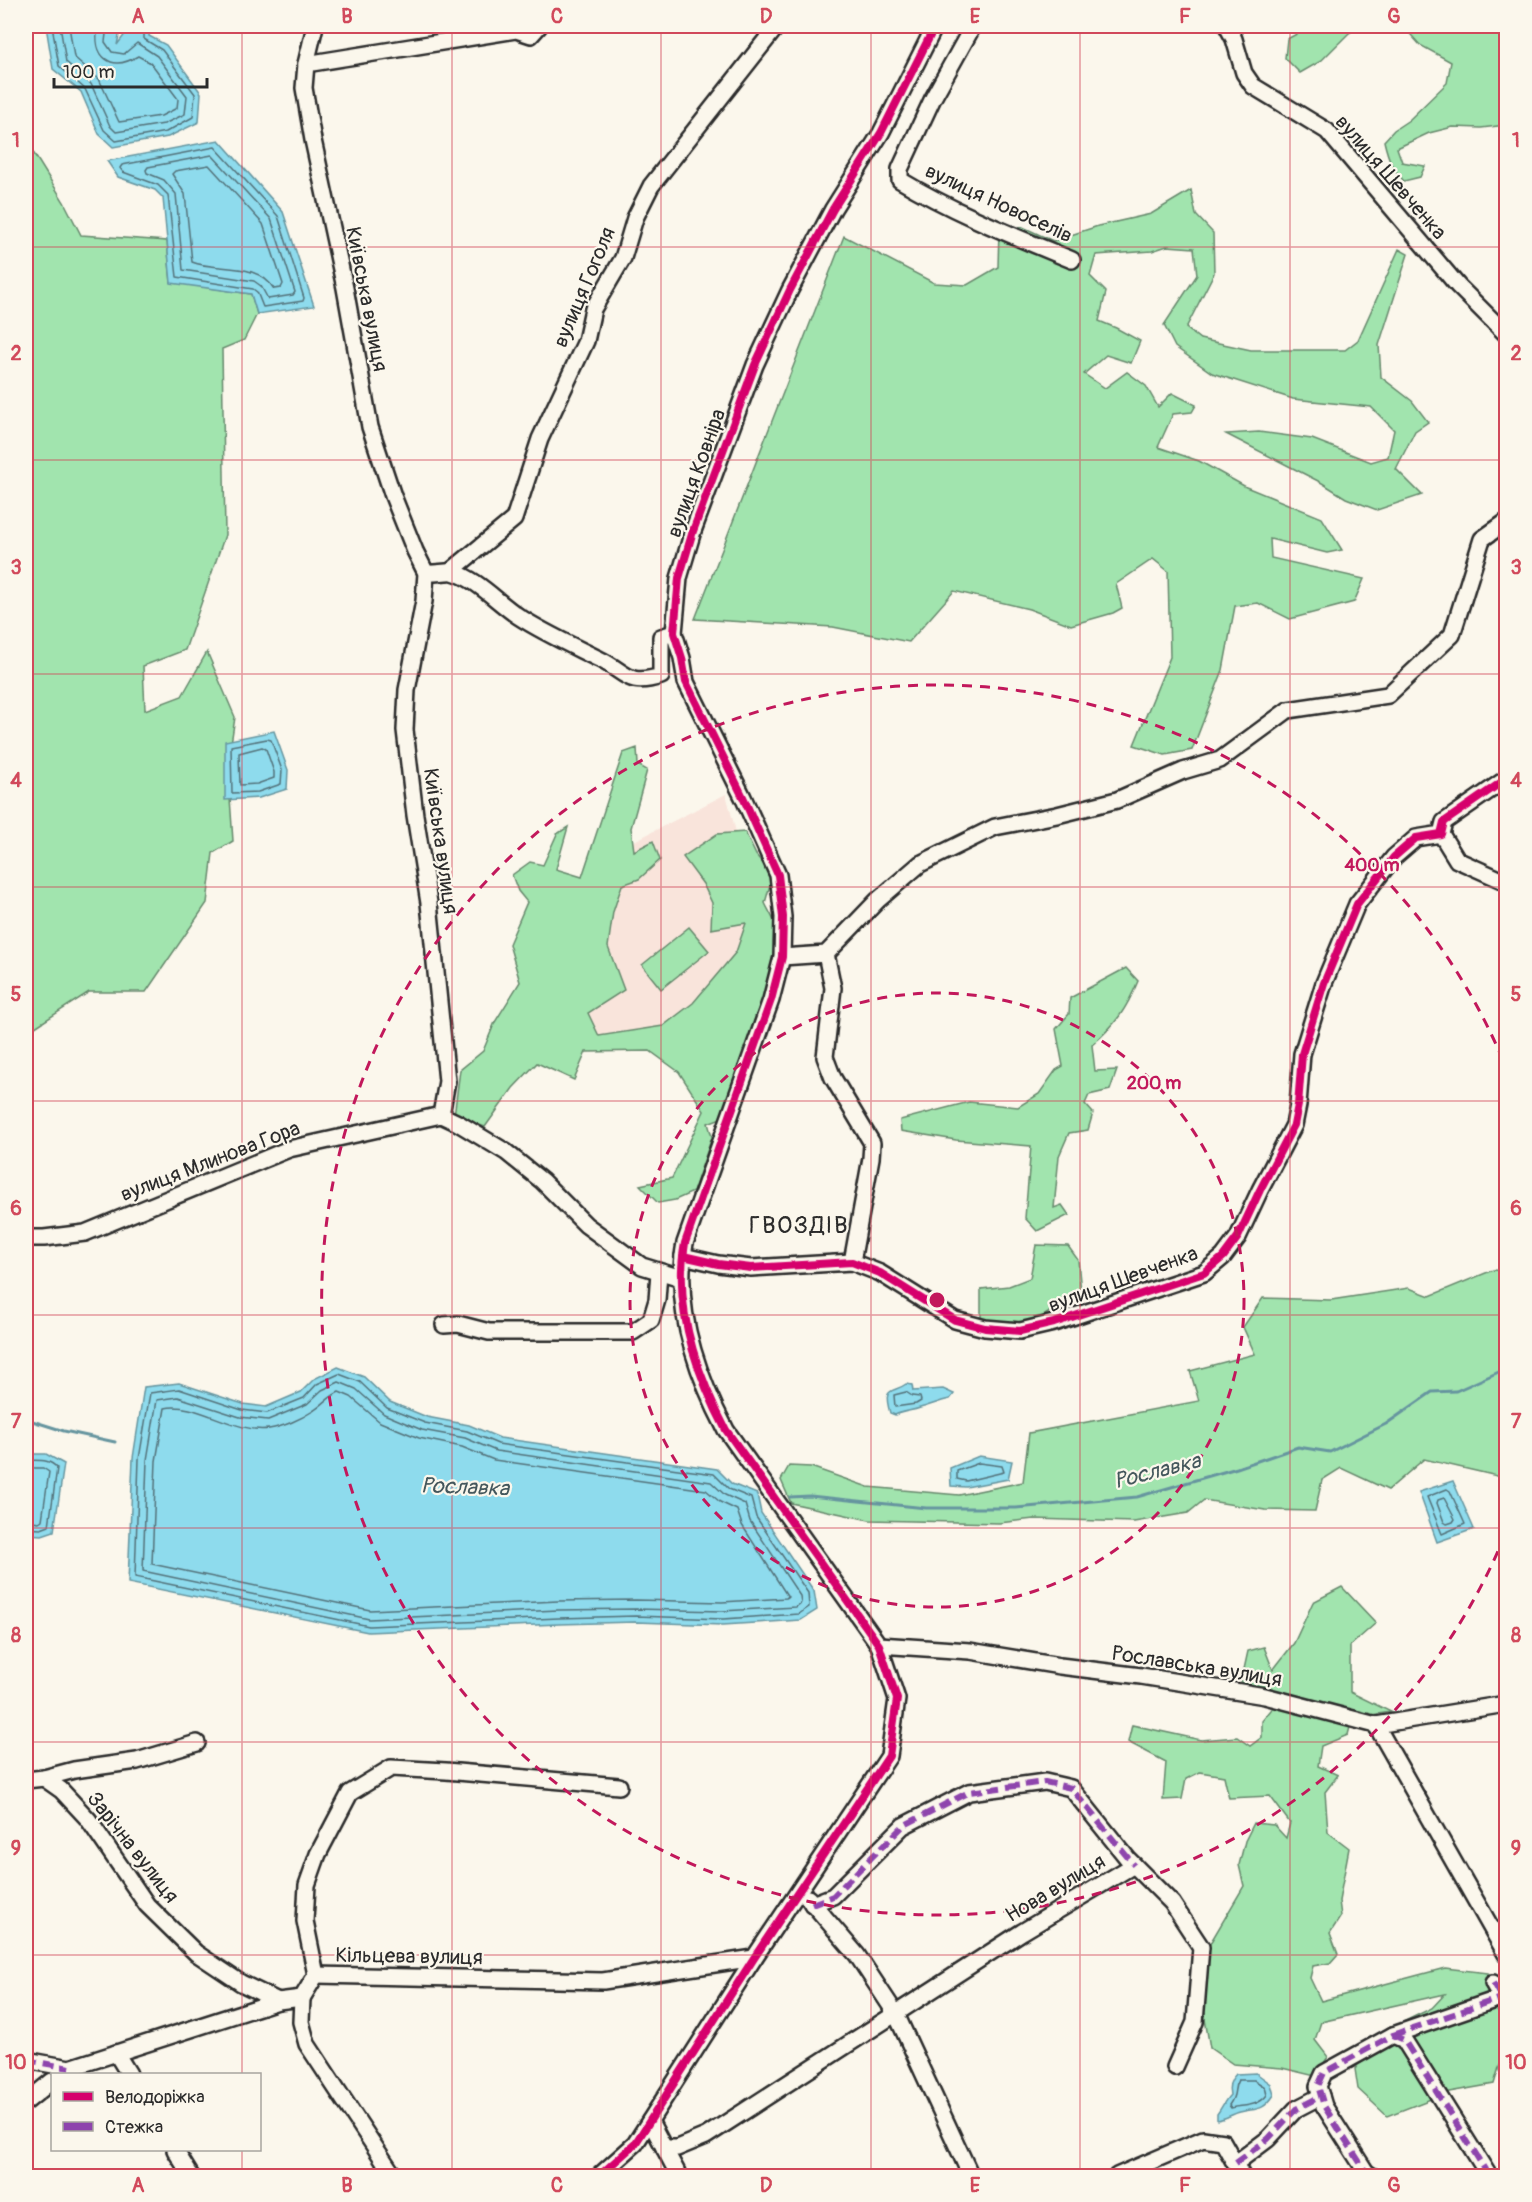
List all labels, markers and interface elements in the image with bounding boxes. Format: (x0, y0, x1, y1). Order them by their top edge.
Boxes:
text: A (132, 4, 145, 29)
text: B (341, 4, 353, 29)
text: C (551, 4, 563, 29)
text: D (760, 4, 773, 29)
text: E (970, 4, 981, 29)
text: F (1179, 4, 1191, 29)
text: G (1387, 4, 1401, 29)
scale bar (54, 51, 207, 89)
text: 100 m (63, 61, 115, 84)
street label: вулиця Шевченка (1329, 109, 1452, 246)
text: 1 (12, 128, 20, 153)
text: 1 (1512, 128, 1520, 153)
street label: вулиця Новоселів (921, 157, 1077, 249)
street label: вулиця Гоголя (547, 223, 622, 351)
street label: Київська вулиця (339, 224, 394, 374)
text: 2 (10, 341, 22, 366)
text: 2 (1510, 341, 1522, 366)
street label: вулиця Ковніра (661, 405, 732, 541)
text: 3 (10, 555, 22, 580)
text: 3 (1510, 555, 1522, 580)
street label: Київська вулиця (417, 766, 464, 916)
text: 4 (10, 768, 22, 793)
text: 4 (1510, 768, 1522, 793)
text: 400 m (1345, 854, 1399, 877)
text: 5 (11, 982, 22, 1007)
text: 5 (1511, 982, 1522, 1007)
text: 200 m (1127, 1072, 1181, 1095)
street label: вулиця Млинова Гора (117, 1115, 304, 1208)
text: 6 (10, 1196, 22, 1221)
text: 6 (1510, 1196, 1522, 1221)
district label: ГВОЗДІВ (749, 1211, 849, 1240)
street label: вулиця Шевченка (1045, 1240, 1202, 1319)
centre of rings (927, 1290, 947, 1310)
text: 7 (11, 1409, 22, 1434)
text: 7 (1511, 1409, 1522, 1434)
water label: Рославка (1111, 1446, 1205, 1495)
water label: Рославка (420, 1471, 511, 1503)
text: 8 (11, 1623, 21, 1648)
text: 8 (1511, 1623, 1521, 1648)
street label: Рославська вулиця (1110, 1640, 1284, 1693)
street label: Зарічна вулиця (81, 1786, 185, 1908)
text: 9 (11, 1836, 21, 1861)
text: 9 (1511, 1836, 1521, 1861)
street label: Нова вулиця (1000, 1848, 1110, 1929)
street label: Кільцева вулиця (335, 1942, 483, 1971)
text: 10 (5, 2050, 27, 2075)
text: 10 (1505, 2050, 1527, 2075)
legend (51, 2073, 261, 2151)
text: Велодоріжка (105, 2086, 205, 2109)
text: Стежка (105, 2116, 163, 2139)
text: A (132, 2173, 145, 2198)
text: B (341, 2173, 353, 2198)
text: C (551, 2173, 563, 2198)
text: D (760, 2173, 773, 2198)
text: E (970, 2173, 981, 2198)
text: F (1179, 2173, 1191, 2198)
text: G (1387, 2173, 1401, 2198)

